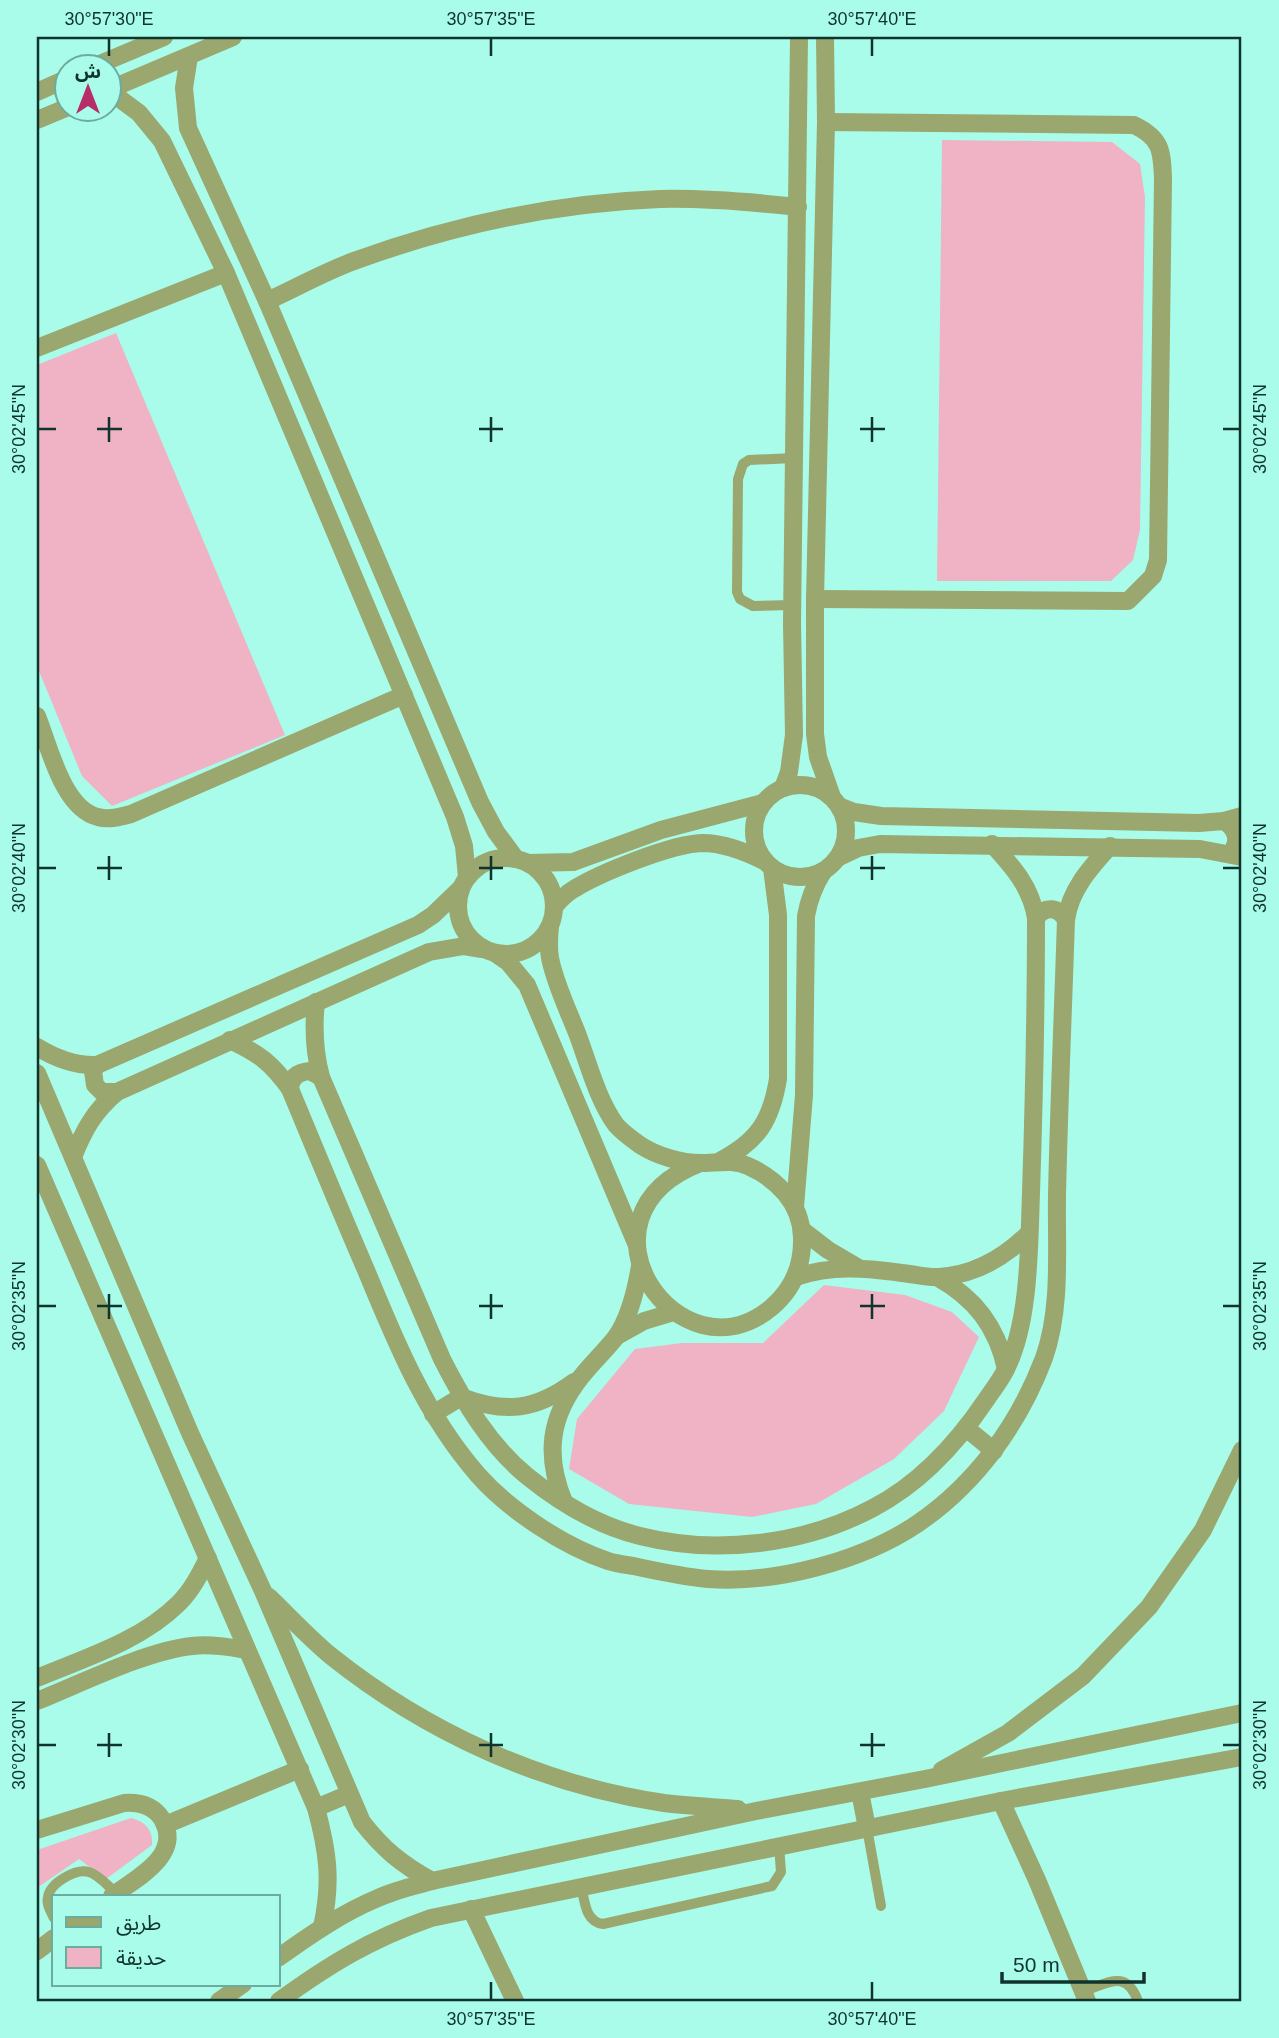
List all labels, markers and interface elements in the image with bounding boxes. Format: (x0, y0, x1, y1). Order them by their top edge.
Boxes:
text: 30°57'30"E (64, 9, 154, 29)
text: 30°57'35"E (446, 9, 536, 29)
text: 30°57'40"E (827, 9, 917, 29)
north arrow (52, 52, 122, 122)
text: ش (75, 61, 101, 82)
text: 30°02'45"N (9, 384, 29, 474)
text: 30°02'45"N (1250, 384, 1270, 474)
text: 30°02'40"N (9, 823, 29, 913)
text: 30°02'40"N (1250, 823, 1270, 913)
text: 30°02'35"N (9, 1261, 29, 1351)
text: 30°02'35"N (1250, 1261, 1270, 1351)
text: 30°02'30"N (9, 1700, 29, 1790)
text: 30°02'30"N (1250, 1700, 1270, 1790)
legend (52, 1895, 280, 1986)
text: طريق (116, 1911, 161, 1936)
scale bar (1002, 1940, 1144, 1984)
text: حديقة (116, 1946, 166, 1969)
text: 50 m (1013, 1953, 1060, 1976)
text: 30°57'35"E (446, 2009, 536, 2029)
text: 30°57'40"E (827, 2009, 917, 2029)

